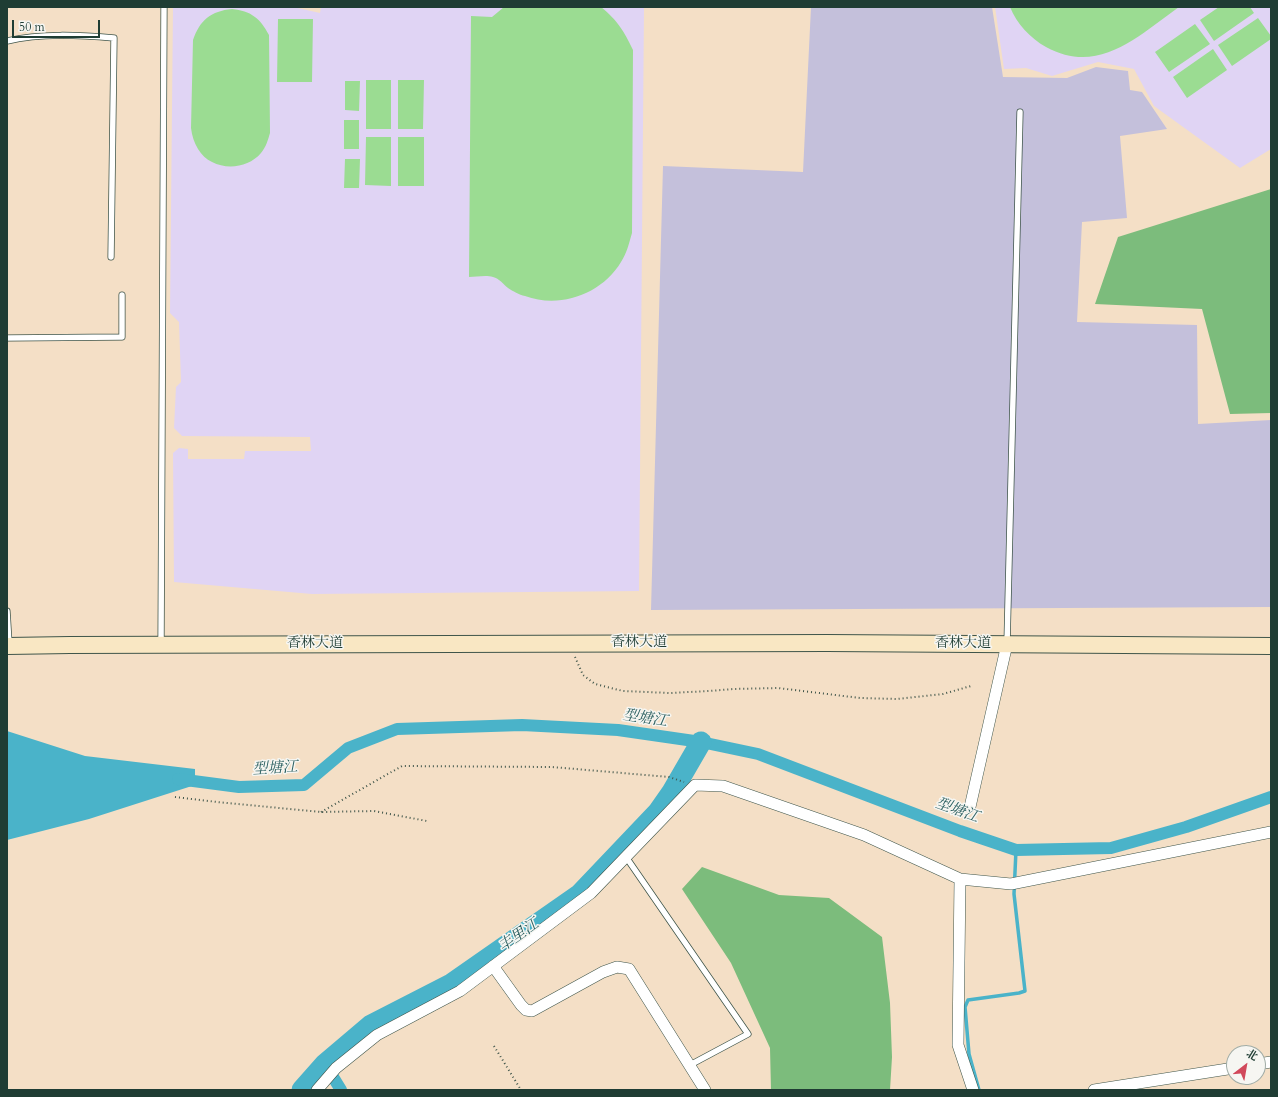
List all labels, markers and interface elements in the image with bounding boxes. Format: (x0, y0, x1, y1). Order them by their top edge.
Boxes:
scale bar (14, 12, 102, 38)
text: 50 m (19, 19, 45, 35)
street label: 香林大道 (611, 635, 667, 651)
street label: 香林大道 (287, 636, 343, 652)
street label: 香林大道 (935, 636, 991, 652)
water label: 型塘江 (621, 707, 669, 731)
water label: 型塘江 (252, 759, 298, 779)
water label: 型塘江 (933, 795, 981, 827)
water label: 丰里江 (495, 916, 543, 956)
north arrow (1226, 1045, 1266, 1085)
text: 北 (1243, 1046, 1261, 1064)

